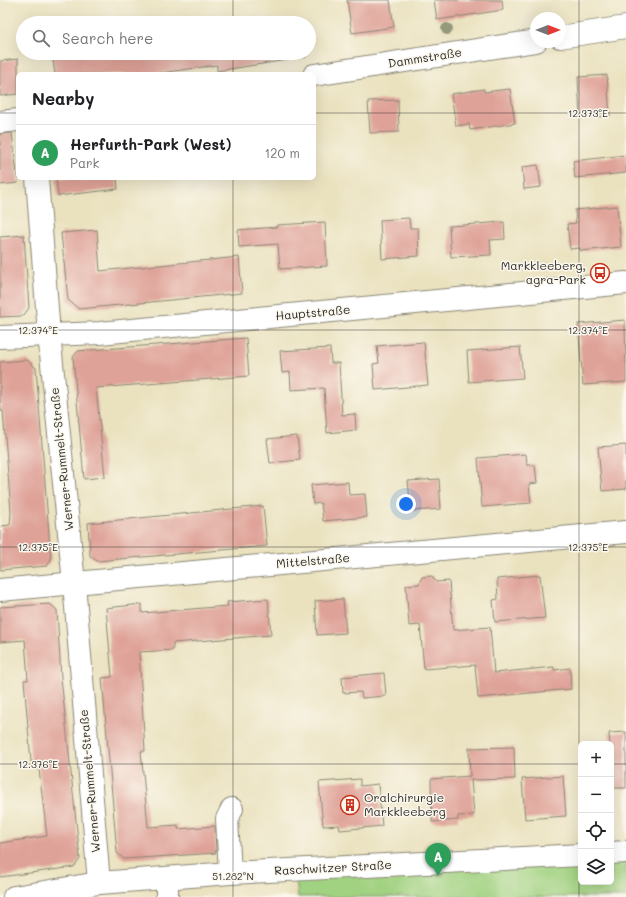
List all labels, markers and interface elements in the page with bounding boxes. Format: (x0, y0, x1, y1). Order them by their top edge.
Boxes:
north arrow (530, 12, 566, 48)
search box (16, 16, 316, 60)
icon: search (30, 27, 52, 49)
text: Search here (62, 28, 153, 48)
street label: Dammstraße (387, 43, 463, 71)
text: Nearby (32, 87, 94, 109)
text: 12.373°E (568, 106, 608, 120)
text: Herfurth-Park (West) (70, 134, 231, 154)
text: A (40, 144, 50, 161)
text: 120 m (264, 144, 300, 161)
text: Park (70, 154, 99, 171)
place label: Markkleeberg, agra-Park (501, 257, 586, 287)
bus stop icon: Markkleeberg, agra-Park (589, 262, 611, 284)
street label: Hauptstraße (275, 301, 351, 323)
text: 12.374°E (18, 323, 58, 337)
text: 12.374°E (568, 323, 608, 337)
street label: Werner-Rummelt-Straße (46, 387, 76, 531)
your location (396, 494, 416, 514)
text: 12.375°E (18, 540, 58, 554)
text: 12.375°E (568, 540, 608, 554)
street label: Mittelstraße (275, 549, 350, 571)
street label: Werner-Rummelt-Straße (75, 709, 103, 853)
map controls (578, 741, 614, 885)
button: + (578, 741, 614, 777)
text: 12.376°E (18, 757, 58, 771)
button: − (578, 777, 614, 813)
place label: Oralchirurgie Markkleeberg (364, 789, 446, 819)
building icon: Oralchirurgie Markkleeberg (339, 794, 361, 816)
button: locate (578, 813, 614, 849)
pin: A (425, 843, 451, 876)
button: layers (578, 849, 614, 885)
street label: Raschwitzer Straße (274, 856, 392, 878)
text: 51.282°N (212, 869, 254, 883)

